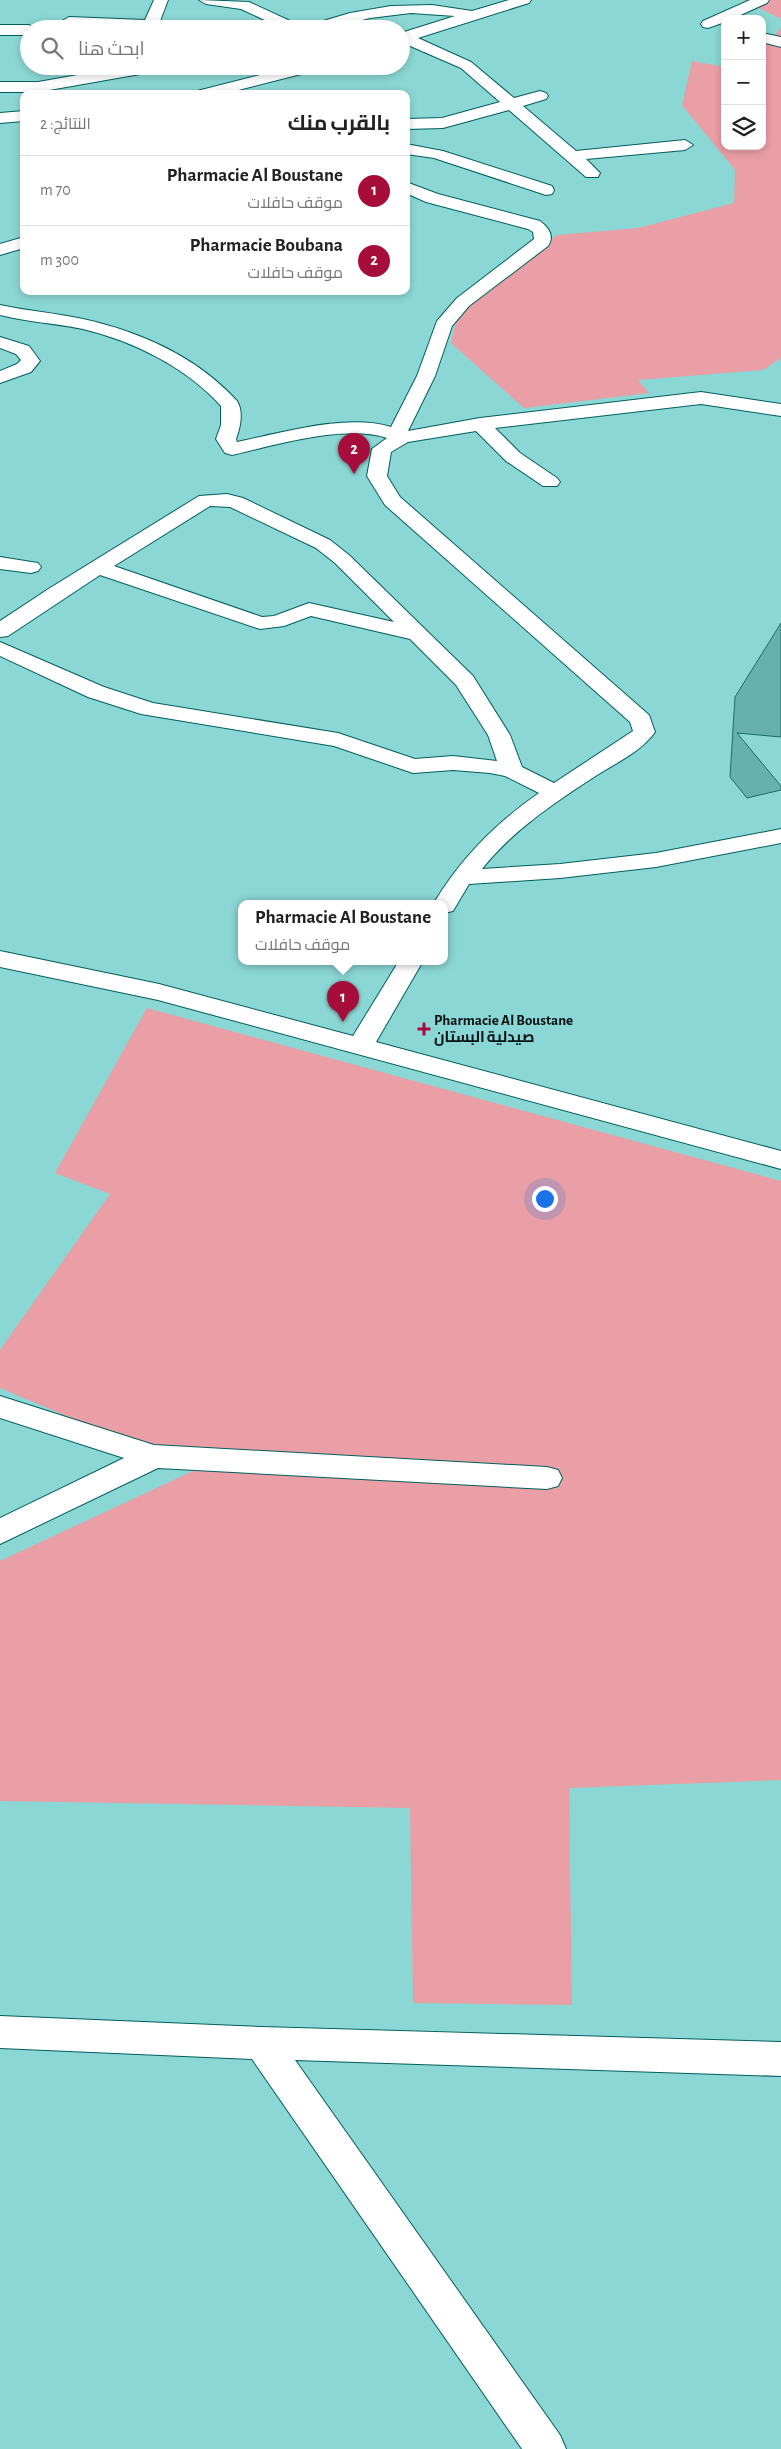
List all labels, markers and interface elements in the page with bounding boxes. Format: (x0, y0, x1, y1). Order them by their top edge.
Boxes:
map controls (721, 15, 766, 150)
button: + (721, 15, 766, 60)
search box (20, 20, 410, 75)
icon: search (38, 34, 66, 62)
text: ابحث هنا (78, 40, 145, 59)
button: − (721, 60, 766, 105)
button: layers (721, 105, 766, 150)
text: بالقرب منك (288, 113, 390, 134)
text: النتائج: 2 (40, 116, 91, 132)
text: Pharmacie Al Boustane (167, 166, 343, 185)
text: 70 m (40, 182, 71, 198)
text: 1 (371, 182, 377, 198)
text: موقف حافلات (248, 195, 343, 211)
text: Pharmacie Boubana (190, 236, 343, 255)
text: 300 m (40, 252, 79, 268)
text: 2 (370, 252, 378, 268)
text: موقف حافلات (248, 265, 343, 281)
pin: 2 (338, 433, 370, 474)
popup (238, 900, 448, 965)
text: Pharmacie Al Boustane (255, 908, 431, 927)
text: موقف حافلات (255, 937, 350, 953)
pin: 1 (327, 981, 359, 1022)
place label: Pharmacie Al Boustane صيدلية البستان (434, 1013, 573, 1046)
marker: Pharmacie Al Boustane صيدلية البستان (418, 1023, 430, 1035)
your location (532, 1186, 558, 1212)

